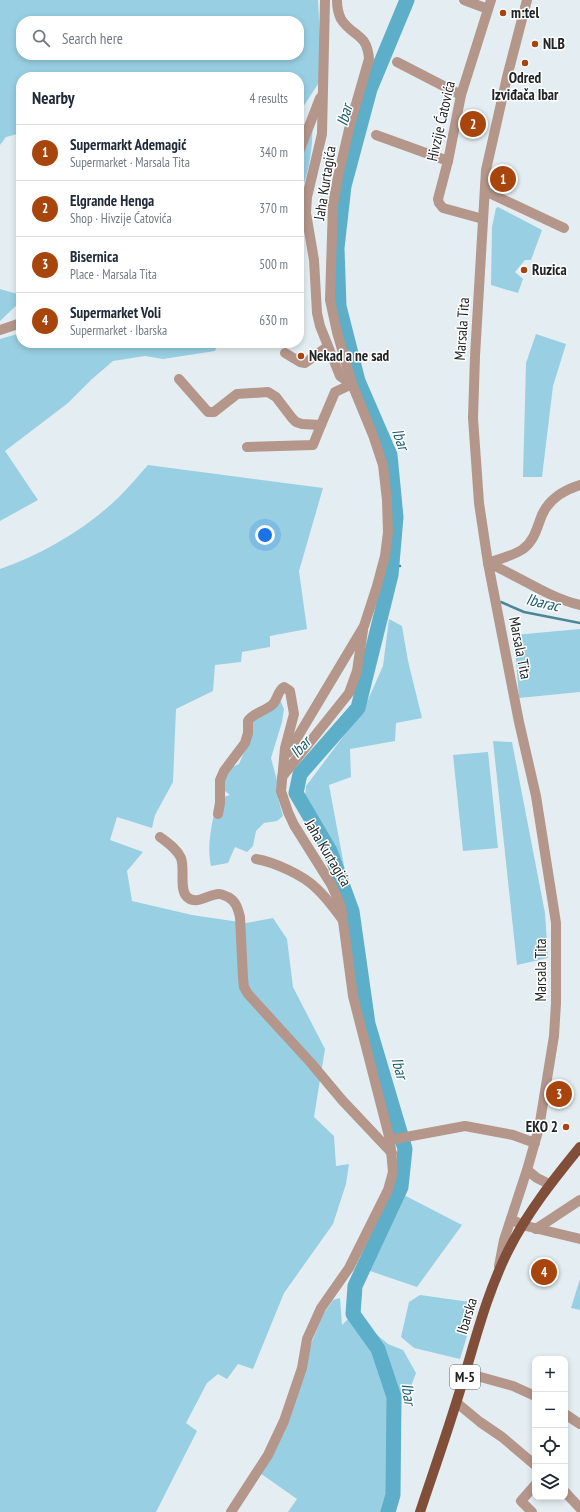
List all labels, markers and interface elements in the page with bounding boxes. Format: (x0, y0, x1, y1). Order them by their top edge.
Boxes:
place label: m:tel (511, 3, 539, 22)
marker: m:tel (498, 8, 508, 18)
search box (16, 16, 304, 60)
icon: search (30, 27, 52, 49)
text: Search here (62, 29, 123, 48)
place label: NLB (543, 34, 565, 53)
marker: NLB (530, 39, 540, 49)
marker: Odred Izviđača Ibar (520, 58, 530, 68)
place label: Odred Izviđača Ibar (492, 68, 559, 104)
street label: Hivzije Ćatovića (422, 79, 459, 163)
text: Nearby (32, 87, 75, 109)
text: 4 results (249, 90, 288, 107)
water label: Ibar (332, 100, 357, 128)
pin: 2 (460, 109, 486, 139)
text: Supermarkt Ademagić (70, 135, 186, 154)
text: 1 (42, 144, 48, 161)
text: 340 m (259, 144, 288, 161)
street label: Jaha Kurtagića (309, 145, 340, 222)
text: Supermarket · Marsala Tita (70, 154, 190, 171)
pin: 1 (490, 164, 516, 194)
text: Elgrande Henga (70, 191, 154, 210)
text: 2 (42, 200, 48, 217)
text: 370 m (259, 200, 288, 217)
text: Shop · Hivzije Ćatovića (70, 210, 172, 227)
text: Bisernica (70, 247, 118, 266)
text: 3 (42, 256, 48, 273)
text: 500 m (259, 256, 288, 273)
place label: Ruzica (532, 260, 567, 279)
marker: Ruzica (519, 265, 529, 275)
text: Place · Marsala Tita (70, 266, 157, 283)
street label: Marsala Tita (450, 297, 473, 361)
text: Supermarket Voli (70, 303, 161, 322)
text: 4 (42, 312, 48, 329)
text: 630 m (259, 312, 288, 329)
text: Supermarket · Ibarska (70, 322, 167, 339)
place label: Nekad a ne sad (309, 346, 390, 365)
marker: Nekad a ne sad (296, 351, 306, 361)
water label: Ibar (388, 425, 415, 455)
your location (255, 525, 275, 545)
water label: Ibarac (524, 588, 564, 616)
street label: Marsala Tita (505, 615, 536, 681)
water label: Ibar (285, 730, 316, 762)
street label: Jaha Kurtagića (301, 815, 356, 890)
street label: Marsala Tita (531, 938, 550, 1002)
water label: Ibar (387, 1055, 413, 1084)
pin: 3 (546, 1079, 572, 1109)
place label: EKO 2 (526, 1117, 558, 1136)
marker: EKO 2 (561, 1122, 571, 1132)
pin: 4 (531, 1257, 557, 1287)
street label: Ibarska (452, 1295, 481, 1336)
map controls (532, 1356, 568, 1500)
button: + (532, 1356, 568, 1392)
road number: M-5 (450, 1365, 480, 1389)
water label: Ibar (397, 1382, 421, 1409)
button: − (532, 1392, 568, 1428)
button: locate (532, 1428, 568, 1464)
button: layers (532, 1464, 568, 1500)

